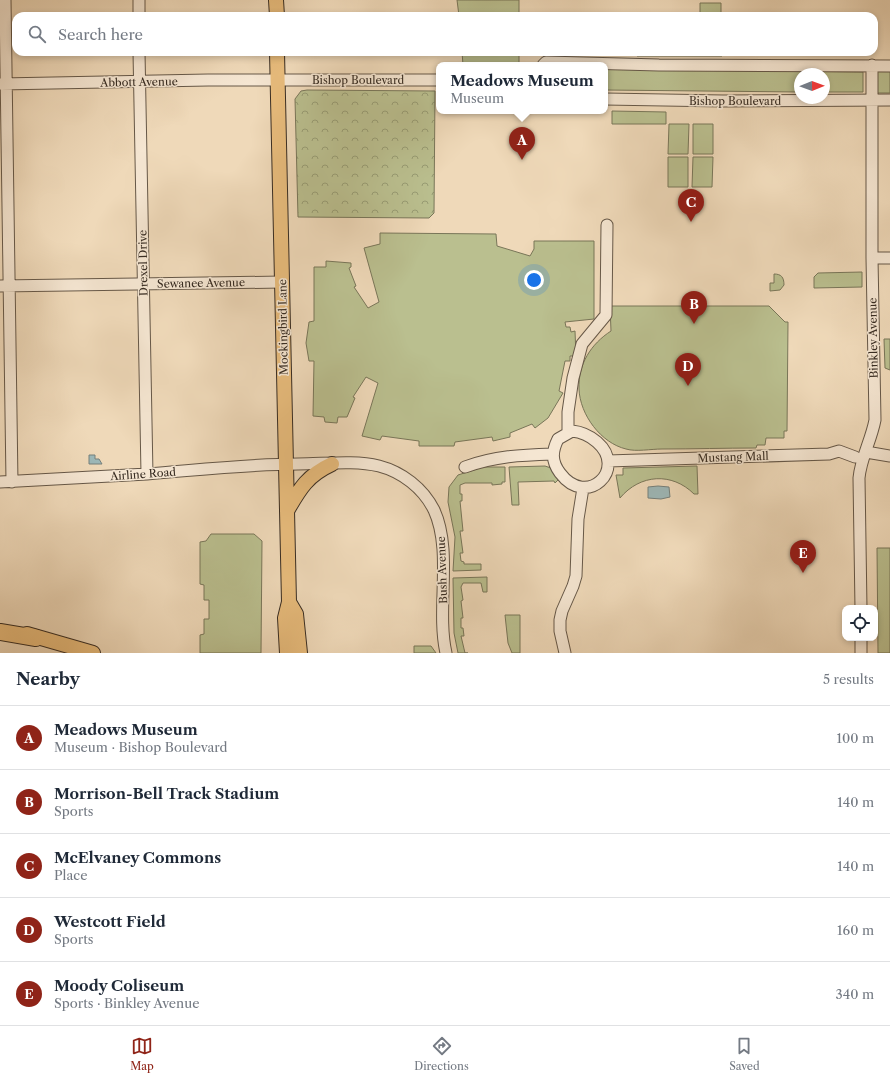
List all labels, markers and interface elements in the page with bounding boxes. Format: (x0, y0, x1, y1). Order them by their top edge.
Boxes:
search box (12, 12, 878, 56)
icon: search (26, 23, 48, 45)
text: Search here (58, 25, 143, 44)
popup (436, 62, 608, 114)
north arrow (794, 68, 830, 104)
text: Meadows Museum (450, 71, 594, 90)
street label: Bishop Boulevard (312, 73, 404, 87)
street label: Abbott Avenue (99, 74, 178, 90)
text: Museum (450, 90, 504, 106)
street label: Bishop Boulevard (689, 94, 781, 108)
pin: A (509, 127, 535, 160)
pin: C (678, 189, 704, 222)
street label: Drexel Drive (135, 230, 151, 296)
your location (524, 270, 544, 290)
street label: Sewanee Avenue (157, 275, 245, 291)
street label: Mockingbird Lane (275, 279, 291, 375)
pin: B (681, 291, 707, 324)
street label: Binkley Avenue (865, 297, 881, 379)
pin: D (675, 353, 701, 386)
street label: Mustang Mall (697, 449, 769, 465)
street label: Airline Road (109, 465, 177, 483)
street label: Bush Avenue (434, 536, 450, 604)
pin: E (790, 540, 816, 573)
map controls (842, 605, 878, 641)
button: locate (842, 605, 878, 641)
text: Nearby (16, 669, 80, 689)
text: 5 results (823, 671, 874, 687)
text: Meadows Museum (54, 720, 198, 739)
text: A (24, 730, 34, 746)
text: 100 m (836, 730, 874, 746)
text: Museum · Bishop Boulevard (54, 739, 228, 755)
text: Morrison-Bell Track Stadium (54, 784, 279, 803)
text: B (24, 794, 34, 810)
text: 140 m (837, 794, 874, 810)
text: Sports (54, 803, 93, 819)
text: McElvaney Commons (54, 848, 221, 867)
text: C (24, 858, 34, 874)
text: 140 m (837, 858, 874, 874)
text: Place (54, 867, 87, 883)
text: Westcott Field (54, 912, 166, 931)
text: D (23, 922, 35, 938)
text: 160 m (837, 922, 874, 938)
text: Sports (54, 931, 93, 947)
text: Moody Coliseum (54, 976, 184, 995)
text: E (24, 986, 34, 1002)
text: 340 m (836, 986, 874, 1002)
text: Sports · Binkley Avenue (54, 995, 200, 1011)
tab: Map (130, 1035, 154, 1073)
tab: Directions (414, 1035, 469, 1073)
tab: Saved (729, 1035, 760, 1073)

